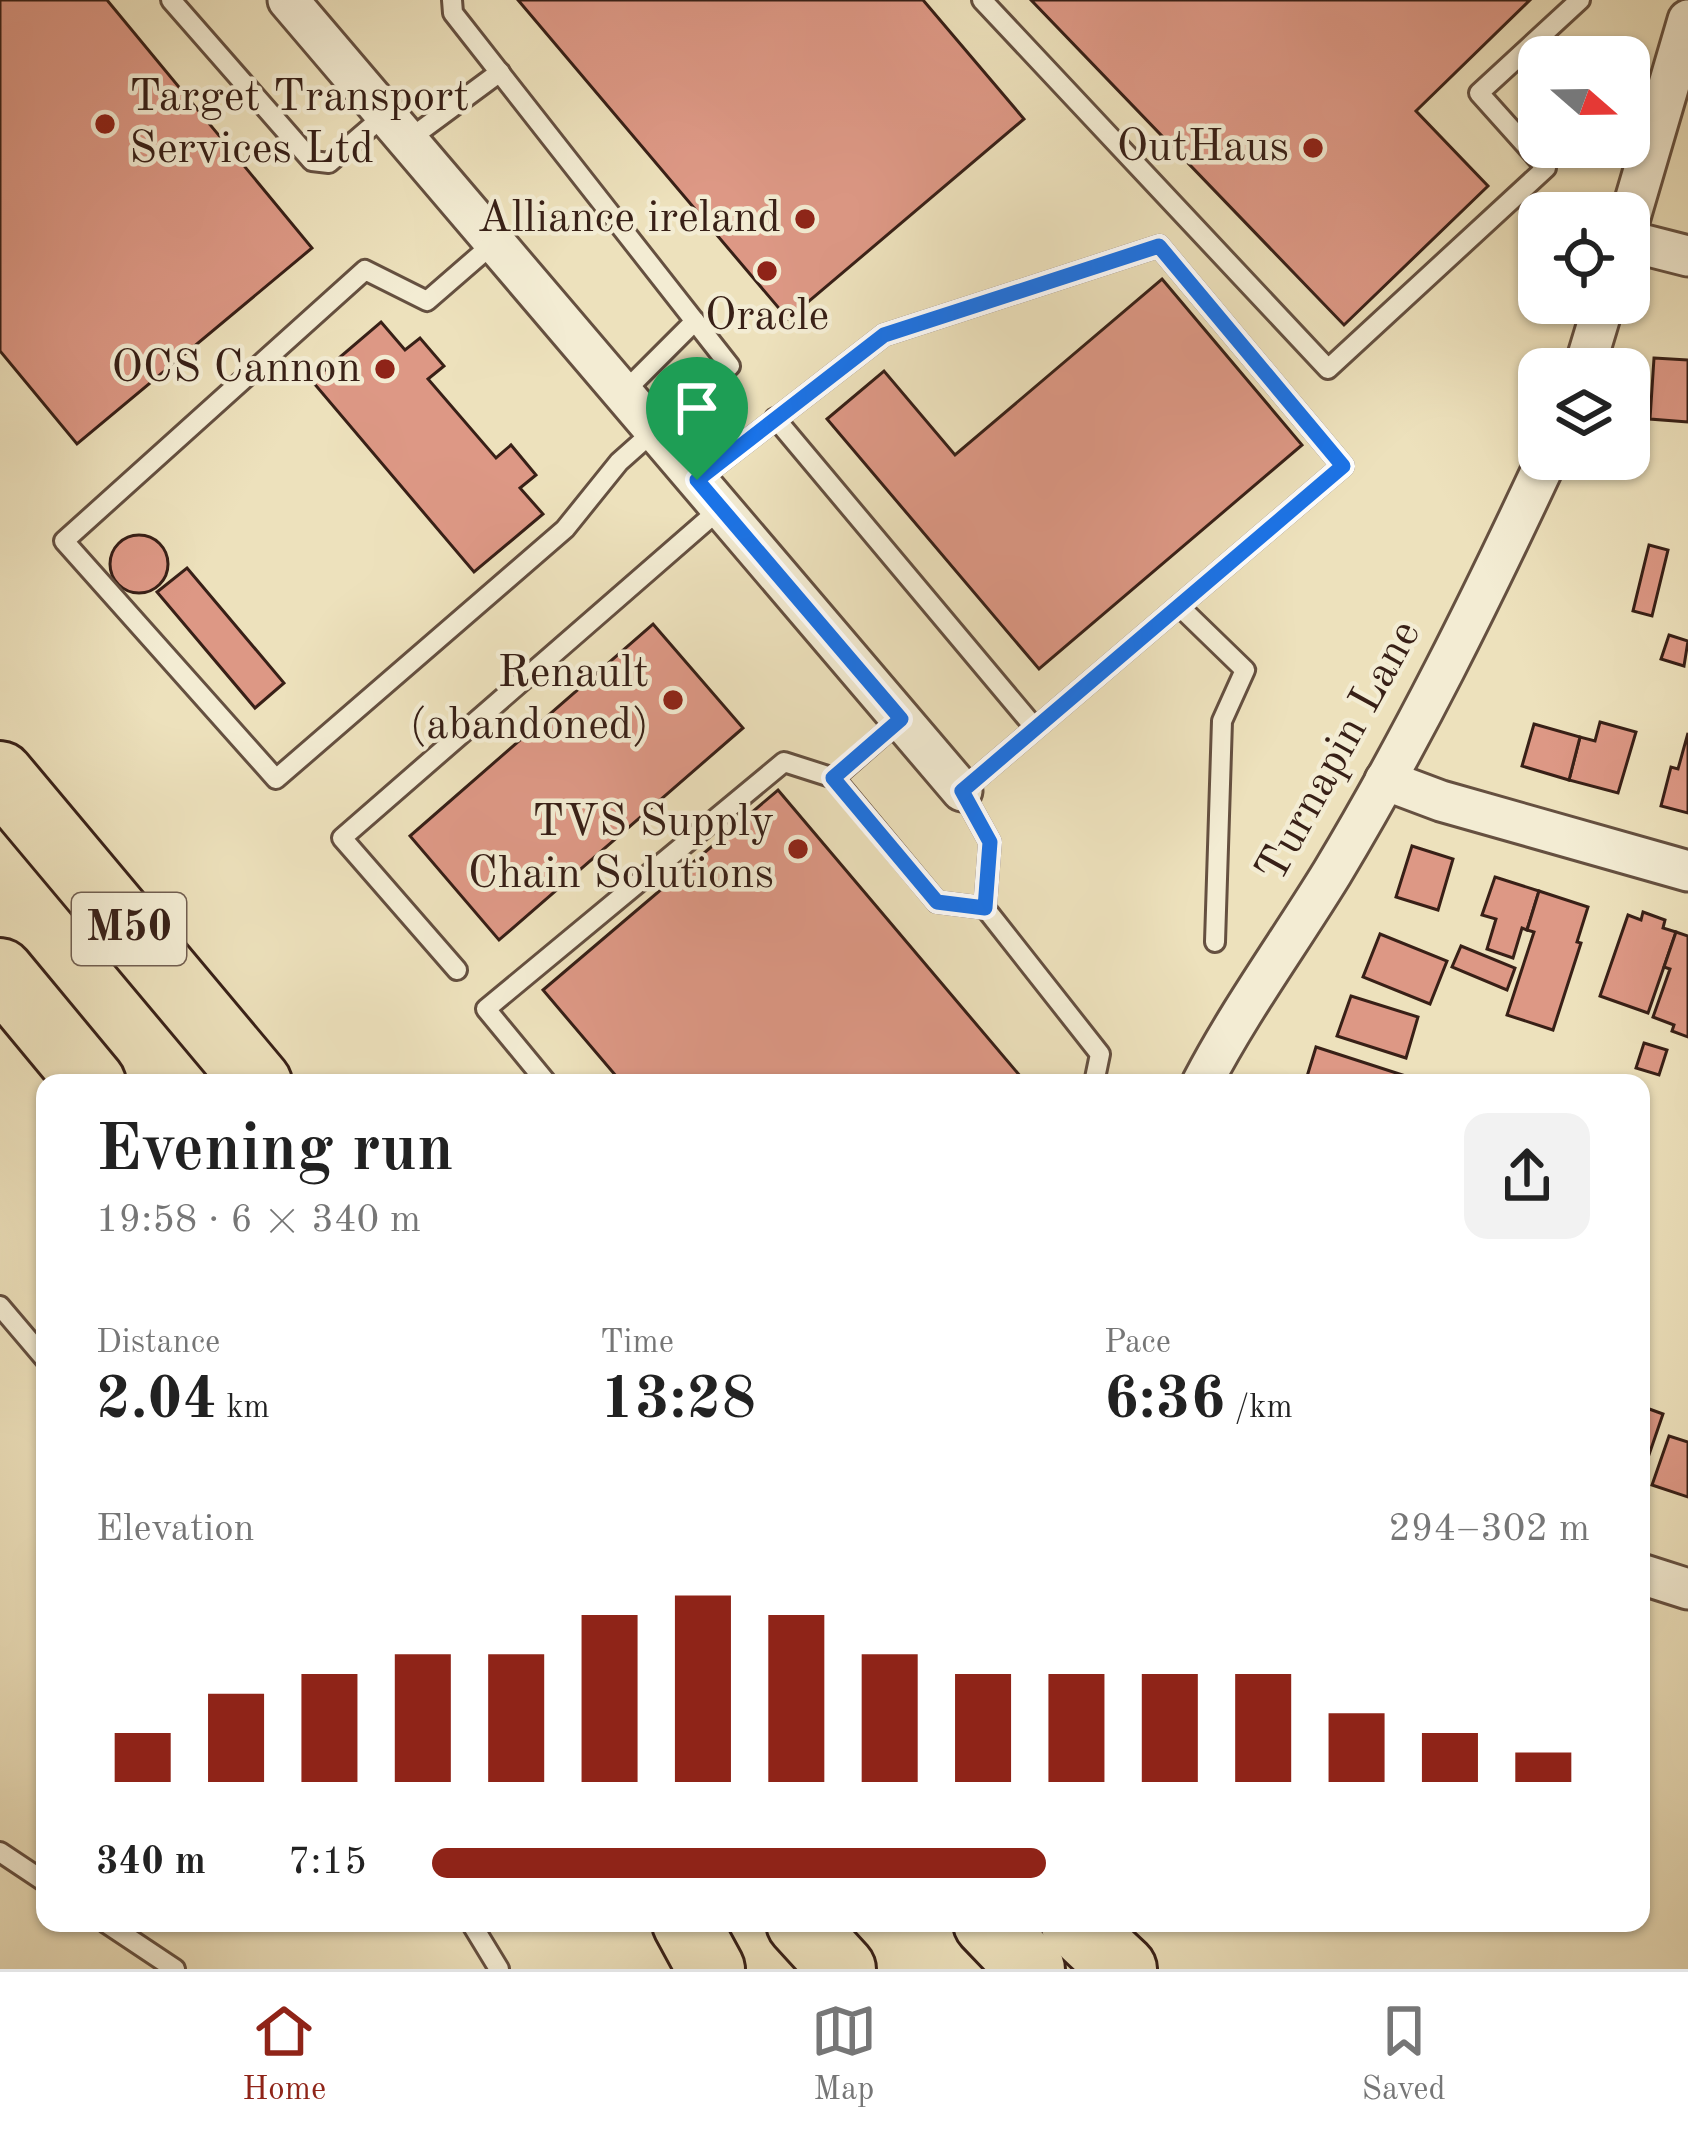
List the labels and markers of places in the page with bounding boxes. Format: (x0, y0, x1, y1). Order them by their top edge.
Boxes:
place label: Target Transport Services Ltd (129, 76, 469, 173)
marker: Target Transport Services Ltd (92, 111, 118, 137)
place label: OutHaus (1116, 126, 1289, 171)
marker: OutHaus (1300, 135, 1326, 161)
place label: Alliance ireland (477, 197, 781, 242)
marker: Alliance ireland (792, 206, 818, 232)
marker: Oracle (754, 258, 780, 284)
place label: Oracle (705, 295, 829, 340)
place label: OCS Cannon (111, 347, 361, 392)
marker: OCS Cannon (372, 356, 398, 382)
pin (646, 357, 748, 480)
place label: Renault (abandoned) (410, 652, 649, 749)
marker: Renault (abandoned) (660, 687, 686, 713)
place label: TVS Supply Chain Solutions (468, 801, 774, 898)
marker: TVS Supply Chain Solutions (785, 836, 811, 862)

